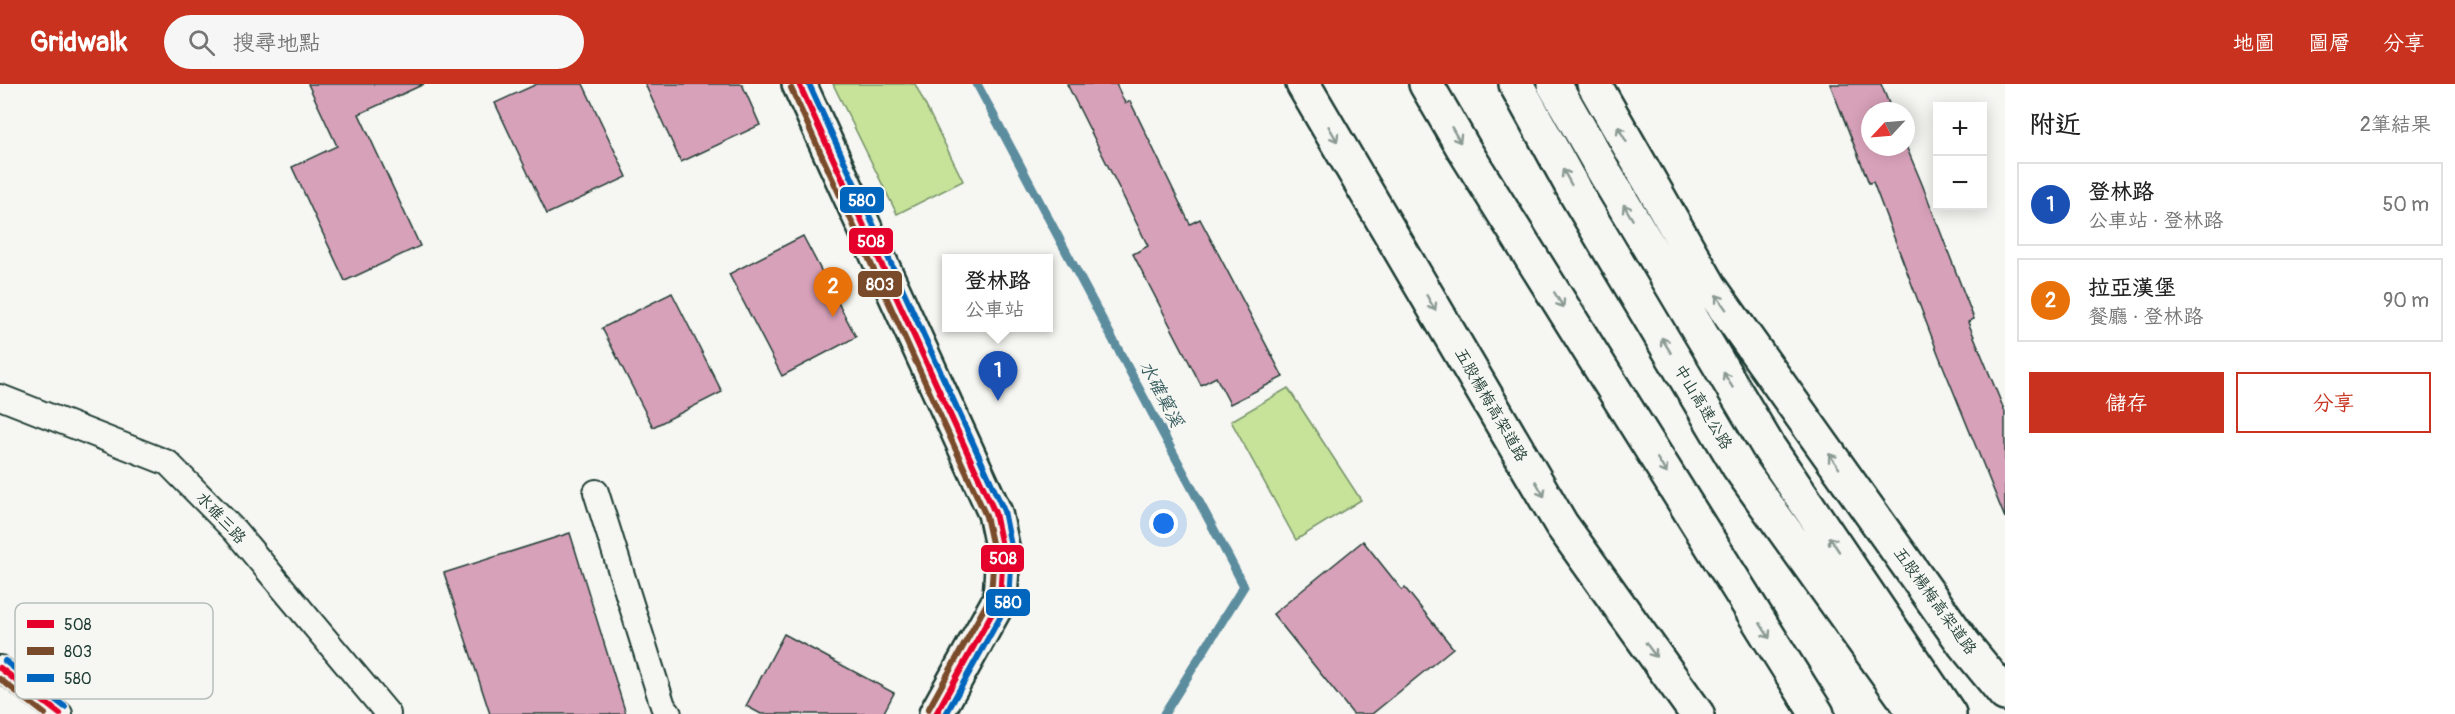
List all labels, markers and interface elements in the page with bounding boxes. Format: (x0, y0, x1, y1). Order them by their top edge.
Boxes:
search box (164, 15, 584, 69)
text: Gridwalk (30, 25, 128, 60)
icon: search (185, 26, 218, 59)
text: 搜尋地點 (233, 29, 321, 57)
text: 地圖 (2233, 30, 2275, 57)
text: 圖層 (2308, 30, 2350, 57)
text: 分享 (2383, 30, 2425, 57)
north arrow (1861, 102, 1915, 156)
map controls (1933, 102, 1987, 210)
button: + (1933, 102, 1987, 156)
text: 附近 (2029, 109, 2081, 141)
text: 2筆結果 (2360, 112, 2431, 137)
one-way arrow (1451, 125, 1462, 143)
one-way arrow (1616, 125, 1627, 143)
one-way arrow (1327, 126, 1339, 143)
button: − (1933, 156, 1987, 210)
one-way arrow (1561, 169, 1573, 186)
text: 登林路 (2088, 178, 2154, 206)
line badge: 580 (839, 186, 885, 214)
text: 580 (848, 191, 876, 211)
text: 1 (2047, 192, 2054, 217)
text: 50 m (2382, 192, 2429, 217)
one-way arrow (1622, 204, 1634, 221)
text: 公車站 · 登林路 (2088, 208, 2223, 233)
line badge: 508 (848, 227, 894, 255)
text: 508 (857, 232, 885, 252)
popup (942, 254, 1053, 332)
text: 登林路 (964, 267, 1031, 295)
pin: 2 (814, 268, 852, 317)
line badge: 803 (857, 270, 903, 298)
text: 拉亞漢堡 (2088, 274, 2176, 302)
text: 803 (866, 275, 894, 295)
text: 2 (2045, 288, 2056, 313)
text: 90 m (2383, 288, 2429, 313)
one-way arrow (1553, 291, 1565, 308)
one-way arrow (1425, 294, 1437, 311)
one-way arrow (1715, 294, 1727, 310)
text: 公車站 (964, 297, 1024, 322)
text: 餐廳 · 登林路 (2088, 304, 2203, 329)
one-way arrow (1659, 337, 1671, 354)
street label: 五股楊梅高架道路 (1450, 345, 1532, 465)
pin: 1 (978, 352, 1018, 401)
water label: 水確窠溪 (1134, 357, 1189, 432)
street label: 中山高速公路 (1670, 361, 1736, 453)
one-way arrow (1722, 372, 1734, 389)
button: 儲存 (2029, 372, 2224, 433)
button: 分享 (2236, 372, 2431, 433)
one-way arrow (1828, 453, 1840, 469)
one-way arrow (1656, 457, 1669, 474)
one-way arrow (1535, 480, 1547, 497)
street label: 水碓三路 (192, 488, 250, 548)
your location (1149, 509, 1178, 538)
one-way arrow (1828, 536, 1840, 552)
street label: 五股楊梅高架道路 (1889, 543, 1981, 659)
line badge: 508 (980, 544, 1025, 573)
text: 508 (989, 549, 1017, 569)
line badge: 580 (985, 588, 1031, 617)
text: 580 (994, 593, 1022, 613)
legend (15, 603, 213, 699)
text: 508 (64, 615, 92, 635)
one-way arrow (1760, 622, 1772, 639)
one-way arrow (1645, 641, 1657, 657)
text: 803 (64, 642, 92, 662)
text: 580 (64, 669, 92, 689)

